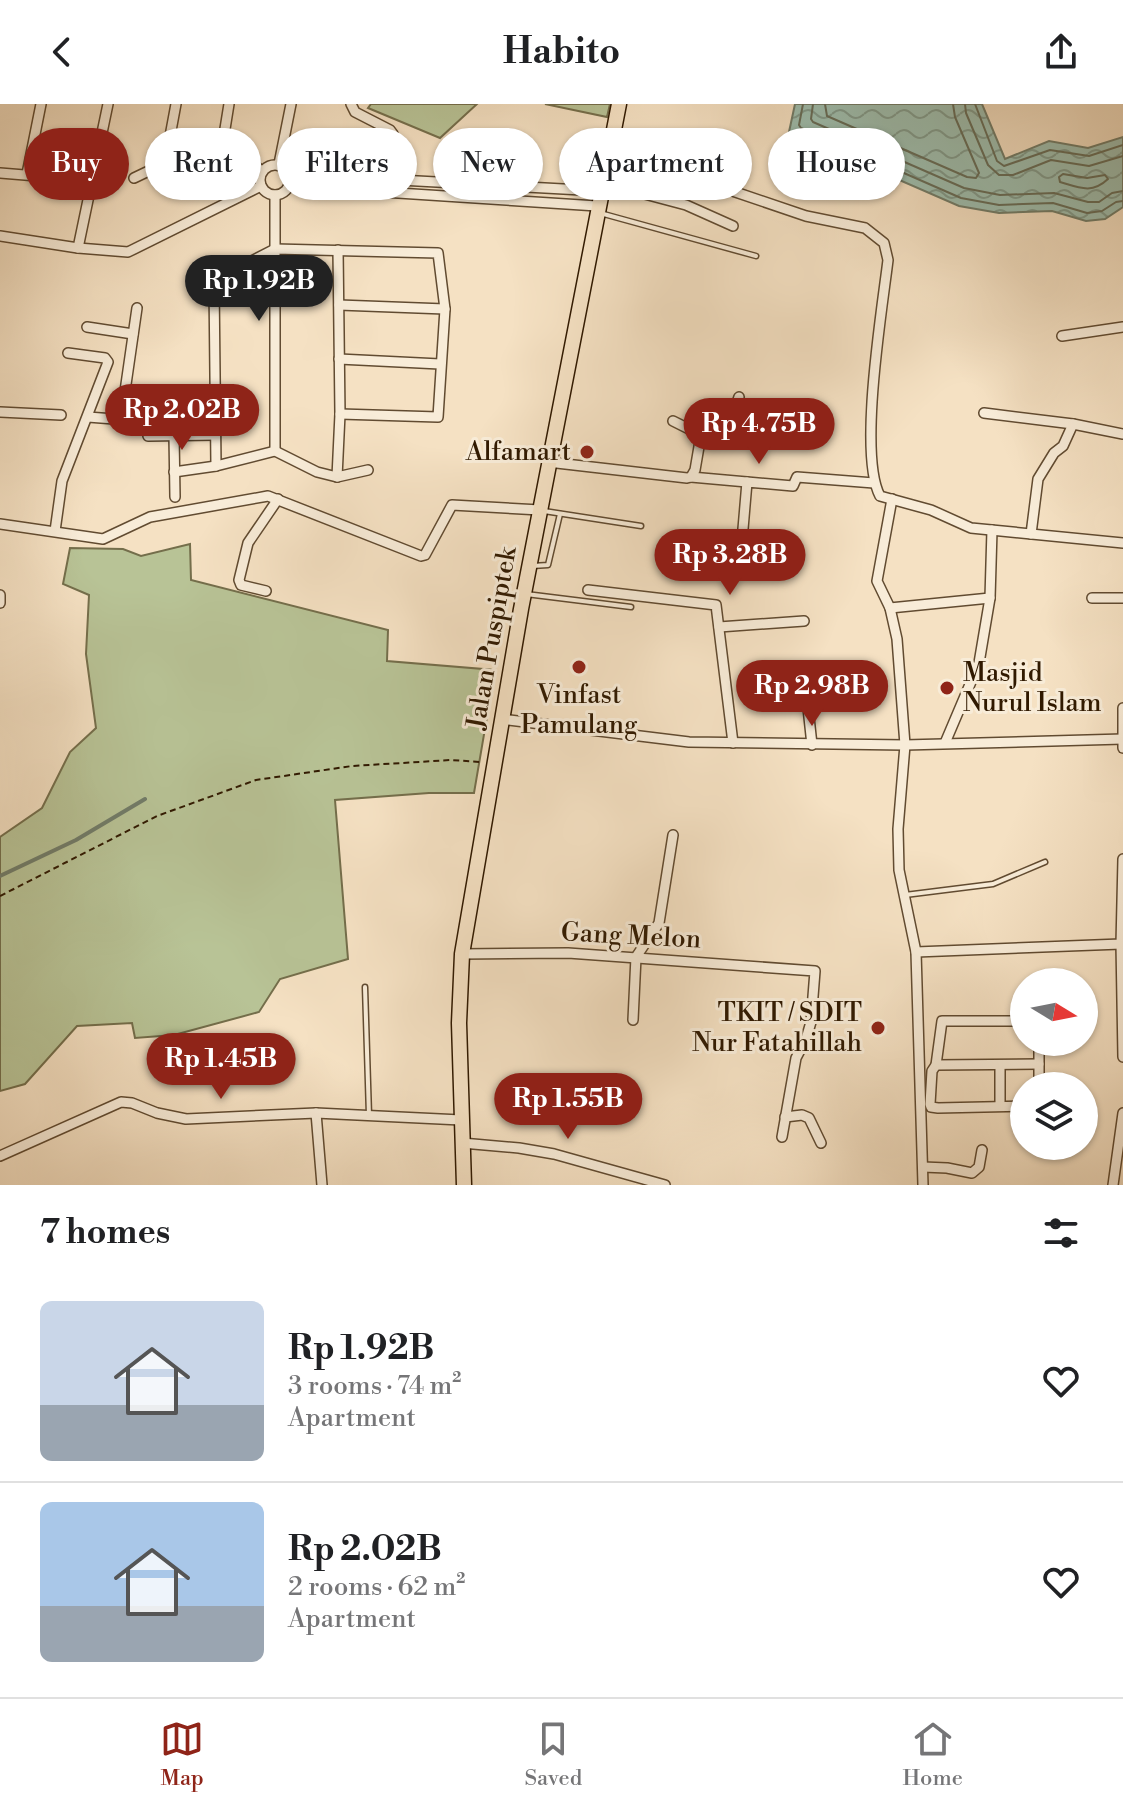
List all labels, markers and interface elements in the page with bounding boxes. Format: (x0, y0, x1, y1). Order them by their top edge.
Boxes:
icon: back (40, 30, 84, 74)
text: Habito (503, 30, 620, 75)
icon: share (1039, 30, 1083, 74)
chip: Buy (24, 128, 129, 200)
chip: Rent (145, 128, 261, 200)
chip: Filters (277, 128, 417, 200)
chip: New (433, 128, 543, 200)
chip: Apartment (559, 128, 752, 200)
chip: House (768, 128, 905, 200)
pin: Rp 1.92B (176, 255, 342, 323)
text: Rp 1.92B (203, 265, 315, 297)
pin: Rp 2.02B (99, 384, 265, 452)
text: Rp 2.02B (123, 394, 241, 426)
pin: Rp 4.75B (676, 398, 842, 466)
text: Rp 4.75B (702, 408, 816, 440)
place label: Alfamart (465, 436, 571, 468)
marker: Alfamart (578, 443, 596, 461)
pin: Rp 3.28B (647, 529, 813, 597)
text: Rp 3.28B (672, 539, 788, 571)
street label: Jalan Puspiptek (460, 543, 524, 733)
place label: Masjid Nurul Islam (963, 657, 1102, 719)
marker: Vinfast Pamulang (570, 658, 588, 676)
pin: Rp 2.98B (729, 660, 895, 728)
text: Rp 2.98B (754, 670, 870, 702)
place label: Vinfast Pamulang (520, 679, 638, 741)
marker: Masjid Nurul Islam (938, 679, 956, 697)
street label: Gang Melon (560, 916, 702, 956)
north arrow (1010, 968, 1098, 1056)
map controls (1010, 968, 1098, 1160)
place label: TKIT / SDIT Nur Fatahillah (692, 997, 862, 1059)
marker: TKIT / SDIT Nur Fatahillah (869, 1019, 887, 1037)
pin: Rp 1.45B (138, 1033, 304, 1101)
text: Rp 1.45B (165, 1043, 277, 1075)
button: layers (1010, 1072, 1098, 1160)
pin: Rp 1.55B (485, 1073, 651, 1141)
text: Rp 1.55B (512, 1083, 624, 1115)
icon: filters (1039, 1211, 1083, 1255)
text: 7 homes (40, 1212, 170, 1254)
text: Rp 1.92B (288, 1328, 434, 1370)
icon: home (104, 1333, 200, 1429)
icon: heart (1039, 1359, 1083, 1403)
text: 3 rooms · 74 m² (288, 1370, 461, 1402)
text: Apartment (288, 1402, 416, 1434)
text: Rp 2.02B (288, 1529, 442, 1571)
icon: home (104, 1534, 200, 1630)
icon: heart (1039, 1560, 1083, 1604)
text: 2 rooms · 62 m² (288, 1571, 465, 1603)
text: Apartment (288, 1603, 416, 1635)
tab: Map (160, 1717, 204, 1792)
tab: Saved (524, 1717, 582, 1792)
tab: Home (902, 1717, 963, 1792)

